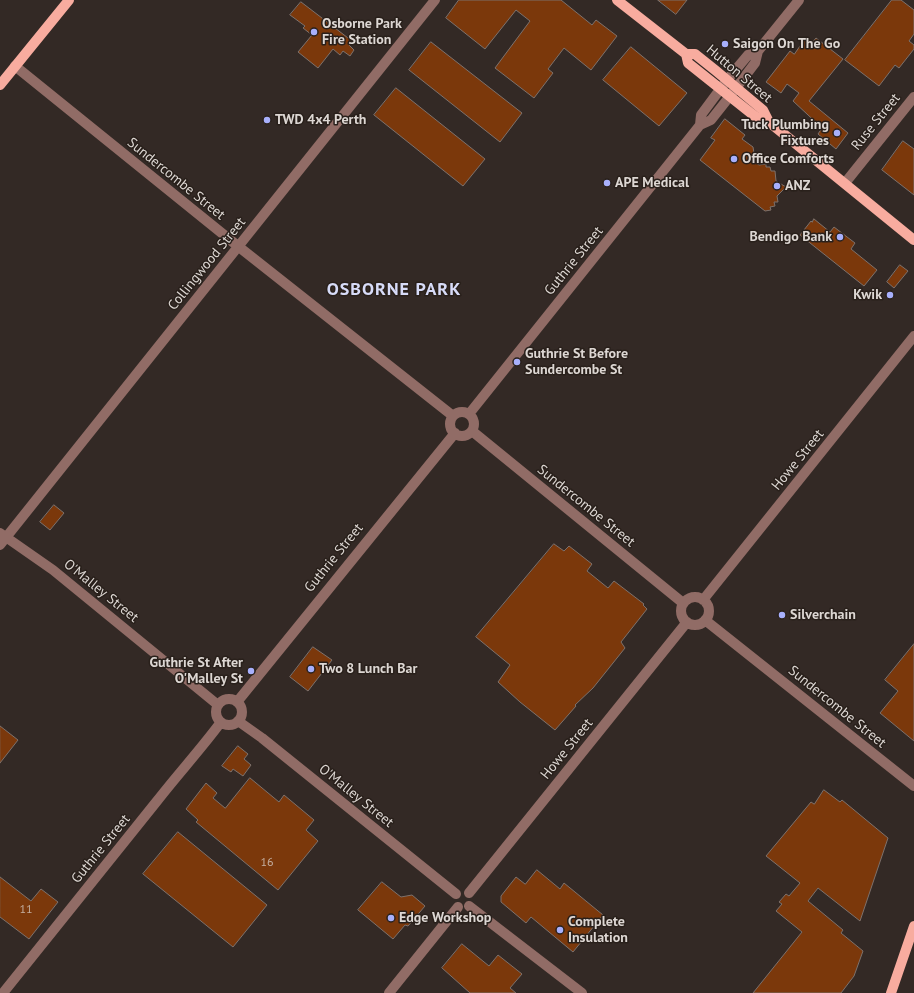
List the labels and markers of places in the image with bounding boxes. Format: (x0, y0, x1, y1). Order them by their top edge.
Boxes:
place label: Osborne Park Fire Station (322, 16, 402, 48)
marker: Osborne Park Fire Station (309, 27, 319, 37)
place label: Saigon On The Go (733, 36, 840, 52)
marker: Saigon On The Go (720, 39, 730, 49)
place label: TWD 4x4 Perth (275, 112, 366, 128)
marker: TWD 4x4 Perth (262, 115, 272, 125)
place label: Tuck Plumbing Fixtures (741, 117, 829, 150)
marker: Tuck Plumbing Fixtures (832, 128, 842, 138)
place label: Office Comforts (742, 151, 834, 167)
marker: Office Comforts (729, 154, 739, 164)
place label: APE Medical (615, 175, 689, 191)
marker: APE Medical (602, 178, 612, 188)
place label: ANZ (785, 178, 810, 194)
marker: ANZ (772, 181, 782, 191)
place label: Bendigo Bank (749, 229, 832, 245)
marker: Bendigo Bank (835, 232, 845, 242)
place label: Kwik (853, 287, 882, 303)
marker: Kwik (885, 290, 895, 300)
place label: Guthrie St Before Sundercombe St (525, 346, 628, 378)
marker: Guthrie St Before Sundercombe St (512, 357, 522, 367)
place label: Silverchain (790, 607, 856, 623)
marker: Silverchain (777, 610, 787, 620)
place label: Guthrie St After O'Malley St (150, 655, 243, 688)
place label: Two 8 Lunch Bar (319, 661, 417, 677)
marker: Two 8 Lunch Bar (306, 664, 316, 674)
marker: Guthrie St After O'Malley St (246, 666, 256, 676)
place label: Edge Workshop (399, 910, 491, 926)
marker: Edge Workshop (386, 913, 396, 923)
place label: Complete Insulation (568, 914, 628, 946)
marker: Complete Insulation (555, 925, 565, 935)

